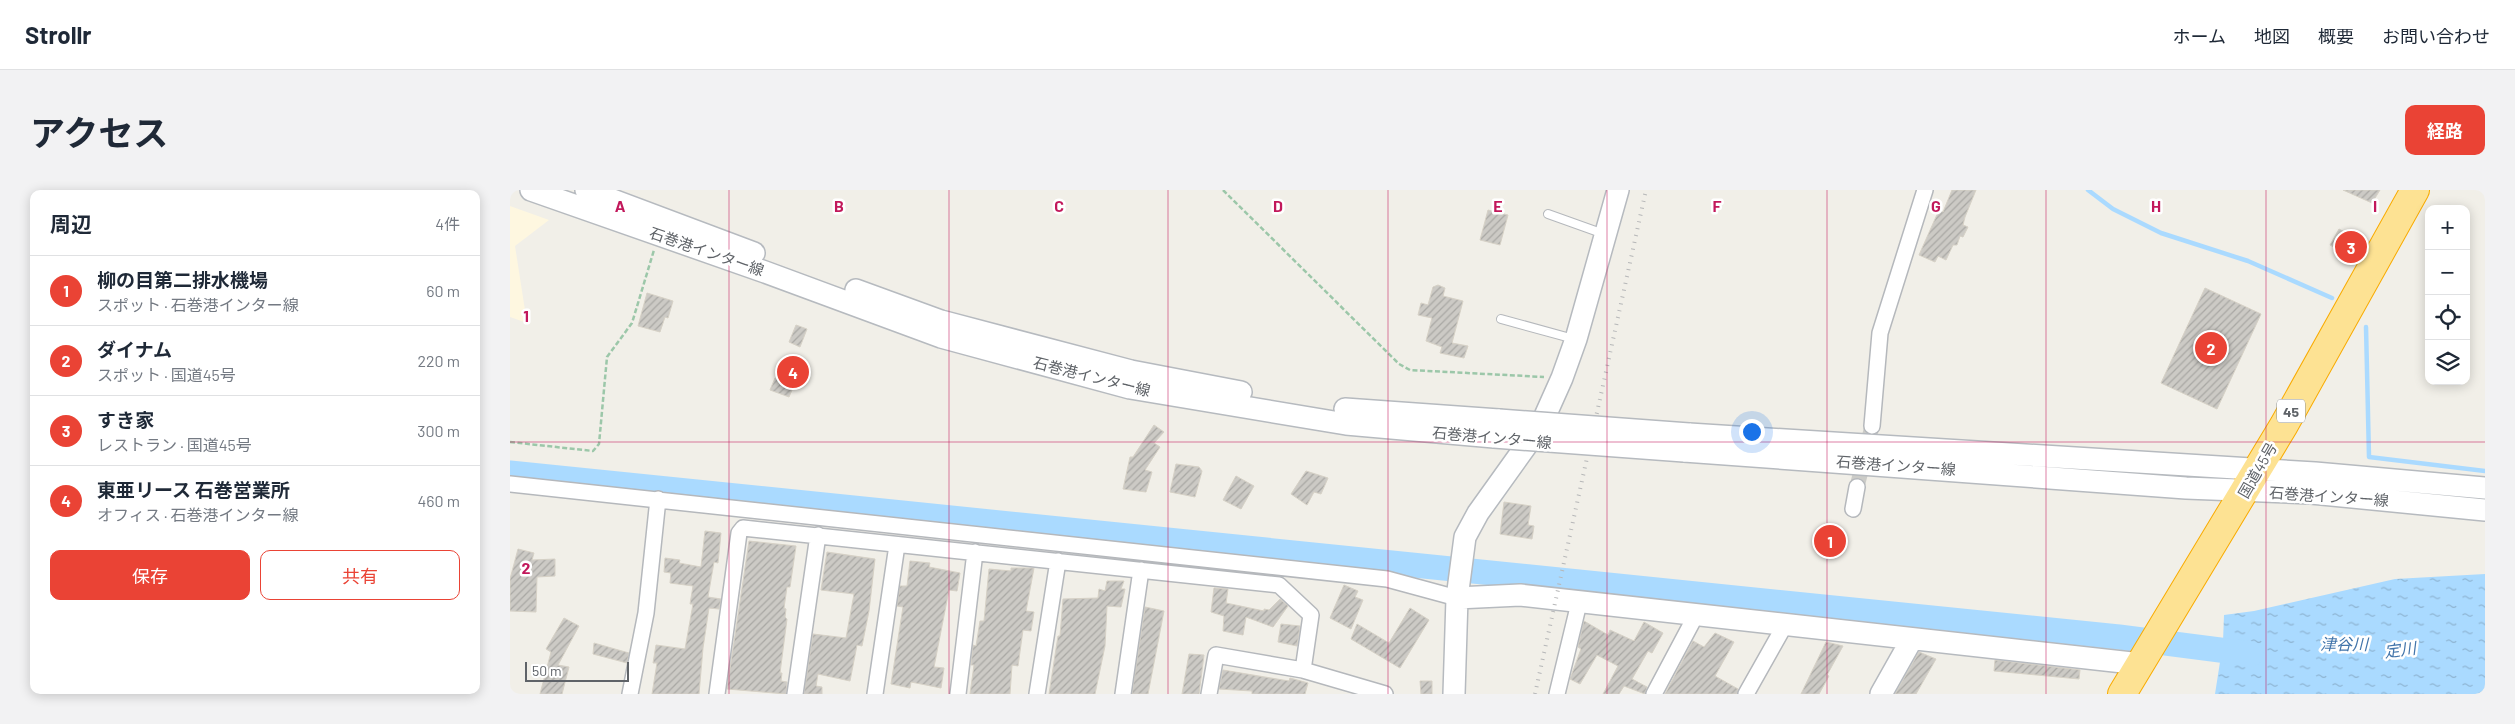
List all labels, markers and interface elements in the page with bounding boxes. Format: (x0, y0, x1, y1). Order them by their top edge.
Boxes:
text: Strollr (25, 20, 92, 49)
text: ホーム (2173, 25, 2226, 47)
text: 地図 (2254, 25, 2290, 47)
text: 概要 (2318, 25, 2354, 47)
text: お問い合わせ (2382, 25, 2490, 47)
button: 経路 (2405, 105, 2485, 155)
text: アクセス (30, 111, 168, 153)
text: A (615, 196, 626, 215)
text: B (834, 196, 844, 215)
text: C (1054, 196, 1064, 215)
text: D (1273, 196, 1283, 215)
text: E (1493, 196, 1503, 215)
text: F (1713, 196, 1722, 215)
text: G (1931, 196, 1941, 215)
text: H (2151, 196, 2161, 215)
text: I (2373, 196, 2377, 215)
map controls (2425, 205, 2470, 385)
button: + (2425, 205, 2470, 250)
text: 周辺 (50, 211, 92, 236)
text: 4件 (435, 214, 460, 233)
street label: 石巻港インター線 (647, 223, 767, 279)
pin: 3 (2335, 228, 2367, 266)
button: − (2425, 250, 2470, 295)
text: 柳の目第二排水機場 (97, 268, 268, 291)
text: 1 (63, 281, 69, 300)
text: 60 m (426, 281, 460, 300)
text: スポット · 石巻港インター線 (97, 295, 299, 314)
button: locate (2425, 295, 2470, 340)
text: 1 (523, 306, 529, 325)
pin: 2 (2195, 329, 2227, 367)
text: ダイナム (97, 338, 172, 361)
button: layers (2425, 340, 2470, 385)
text: 2 (62, 351, 70, 370)
text: 220 m (417, 351, 460, 370)
pin: 4 (777, 353, 809, 391)
street label: 石巻港インター線 (1032, 353, 1152, 399)
text: スポット · 国道45号 (97, 365, 236, 384)
road number: 45 (2277, 400, 2305, 422)
text: すき家 (97, 408, 154, 431)
your location (1739, 419, 1765, 445)
text: 3 (62, 421, 70, 440)
text: 300 m (417, 421, 460, 440)
street label: 石巻港インター線 (1431, 423, 1553, 451)
text: レストラン · 国道45号 (97, 435, 252, 454)
street label: 国道45号 (2234, 439, 2280, 501)
street label: 石巻港インター線 (1836, 452, 1956, 478)
text: 東亜リース 石巻営業所 (97, 478, 290, 501)
street label: 石巻港インター線 (2269, 483, 2389, 509)
text: 4 (61, 491, 71, 510)
text: 460 m (417, 491, 460, 510)
text: オフィス · 石巻港インター線 (97, 505, 298, 524)
pin: 1 (1814, 522, 1846, 560)
button: 保存 (50, 550, 250, 600)
button: 共有 (260, 550, 460, 600)
text: 2 (522, 558, 531, 577)
water label: 津谷川 (2320, 634, 2370, 653)
water label: 定川 (2383, 637, 2419, 660)
scale bar (525, 659, 629, 682)
text: 50 m (532, 662, 561, 679)

